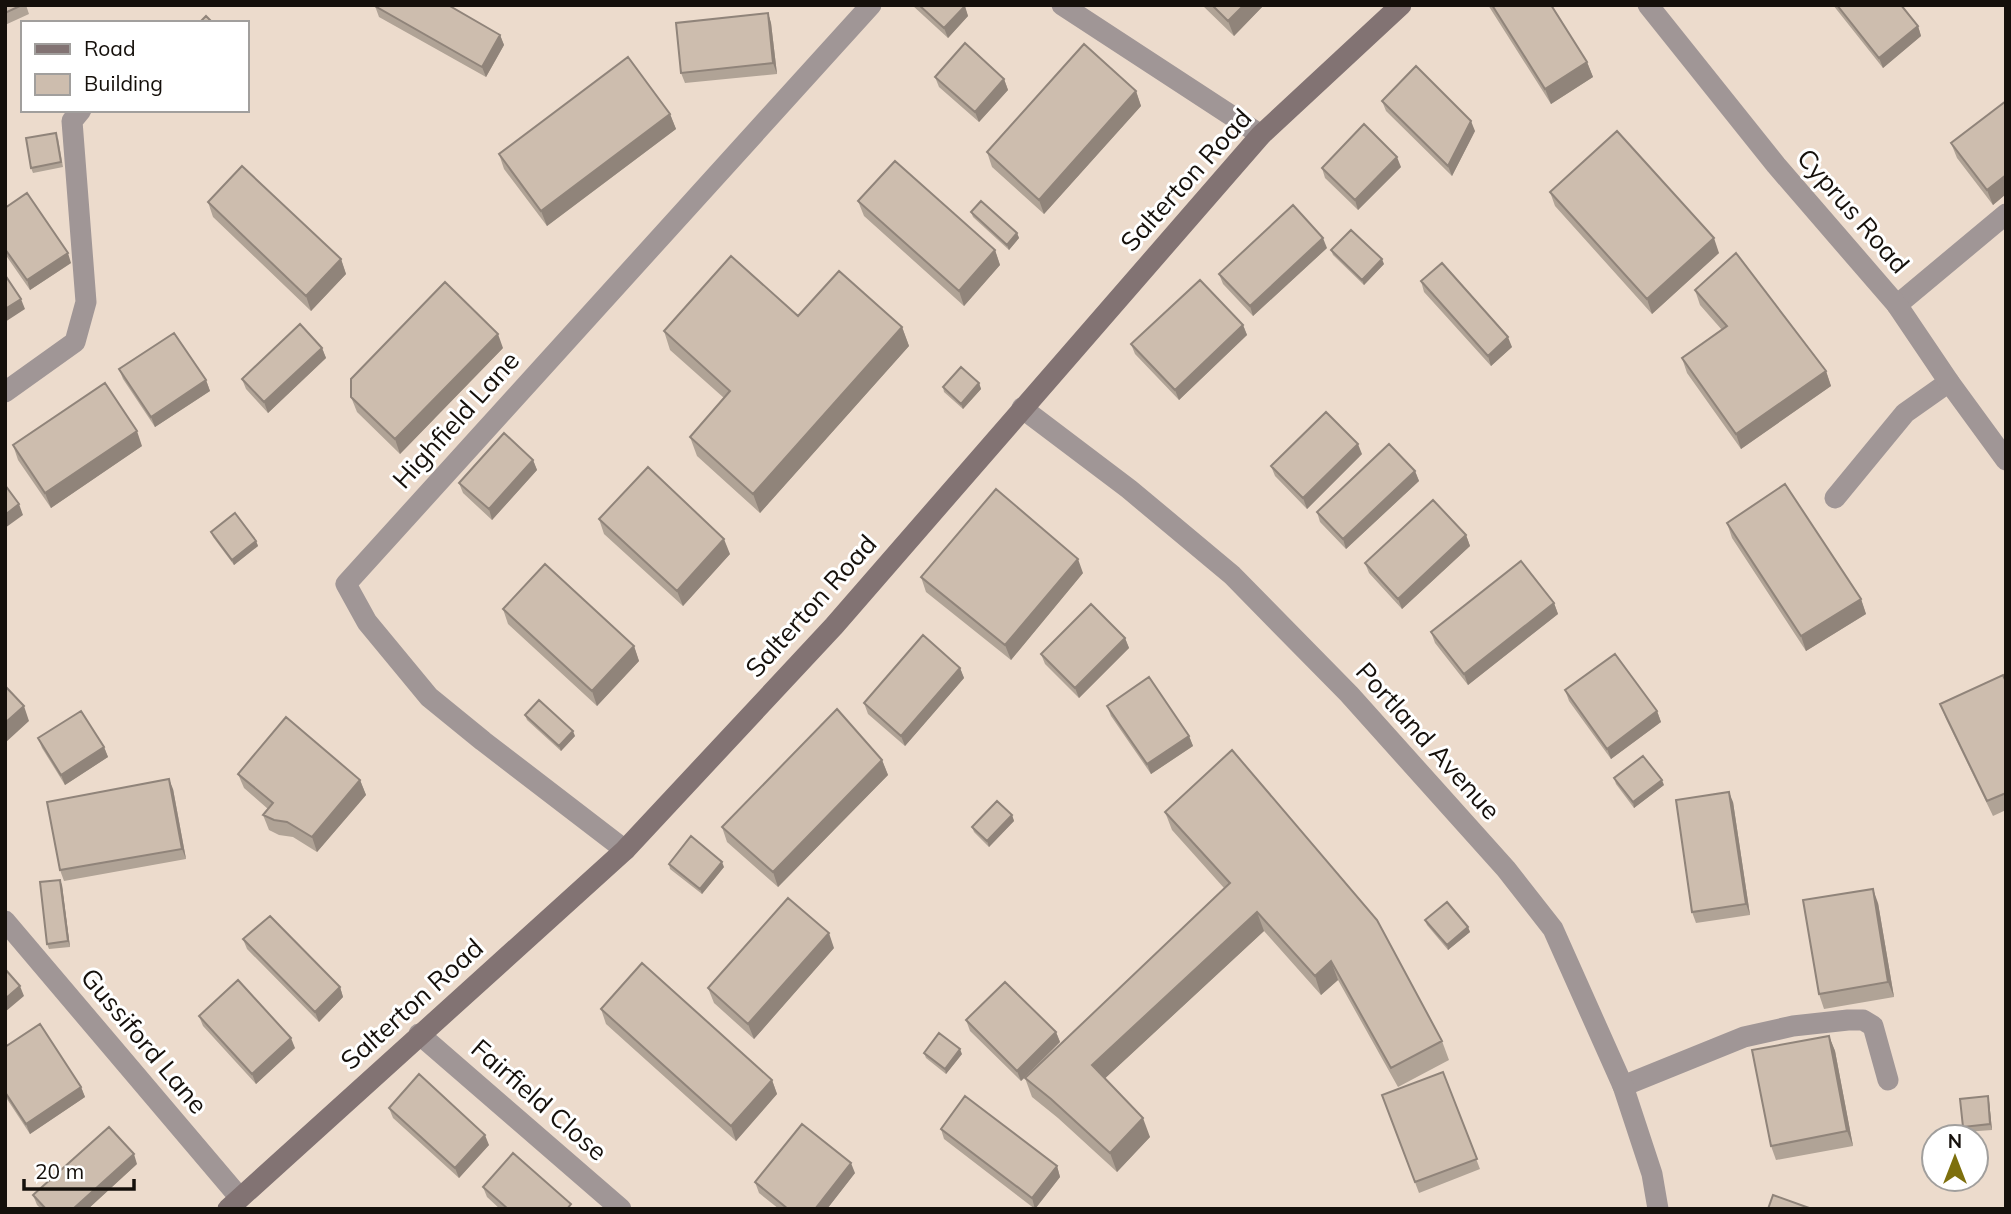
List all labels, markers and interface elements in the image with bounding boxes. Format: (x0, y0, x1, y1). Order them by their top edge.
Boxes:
legend (21, 21, 248, 112)
text: Road (84, 35, 135, 61)
text: Building (84, 70, 163, 96)
street label: Salterton Road (1113, 101, 1258, 258)
street label: Cyprus Road (1790, 142, 1917, 280)
street label: Highfield Lane (385, 344, 526, 495)
street label: Salterton Road (738, 527, 883, 684)
street label: Portland Avenue (1349, 655, 1508, 826)
street label: Salterton Road (333, 931, 490, 1076)
street label: Gussiford Lane (74, 961, 215, 1120)
street label: Fairfield Close (465, 1032, 614, 1168)
north arrow (1920, 1123, 1990, 1193)
text: N (1948, 1129, 1962, 1153)
scale bar (24, 1148, 135, 1192)
text: 20 m (35, 1158, 84, 1184)

